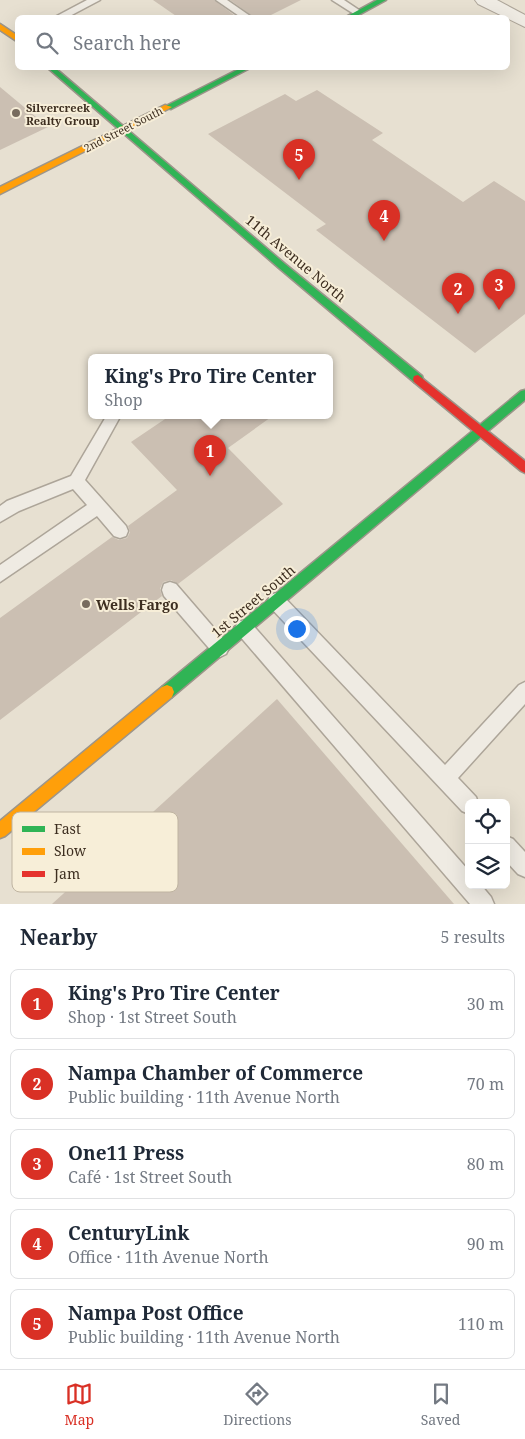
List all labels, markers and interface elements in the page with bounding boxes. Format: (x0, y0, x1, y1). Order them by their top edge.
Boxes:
search box (15, 15, 510, 70)
icon: search (33, 29, 61, 57)
text: Search here (73, 30, 181, 56)
place label: Silvercreek Realty Group (26, 100, 100, 128)
street label: 2nd Street South (81, 103, 165, 155)
marker: Silvercreek Realty Group (10, 107, 22, 119)
pin: 5 (283, 139, 315, 180)
pin: 4 (368, 200, 400, 241)
street label: 11th Avenue North (242, 210, 350, 306)
pin: 3 (483, 269, 515, 310)
pin: 2 (442, 273, 474, 314)
popup (88, 354, 333, 419)
text: King's Pro Tire Center (105, 363, 316, 389)
text: Shop (105, 389, 143, 411)
pin: 1 (194, 435, 226, 476)
street label: 1st Street South (207, 560, 299, 642)
place label: Wells Fargo (96, 595, 179, 614)
marker: Wells Fargo (80, 598, 92, 610)
your location (284, 616, 310, 642)
map controls (465, 799, 510, 889)
button: locate (465, 799, 510, 844)
legend (12, 812, 178, 892)
text: Fast (54, 819, 81, 838)
text: Slow (54, 841, 87, 860)
button: layers (465, 844, 510, 889)
text: Jam (53, 864, 80, 883)
text: Nearby (20, 923, 98, 951)
text: 5 results (441, 926, 505, 948)
text: King's Pro Tire Center (68, 980, 280, 1006)
text: 1 (32, 993, 42, 1015)
text: 30 m (467, 993, 504, 1015)
text: Shop · 1st Street South (68, 1006, 237, 1028)
text: Nampa Chamber of Commerce (68, 1060, 363, 1086)
text: 2 (32, 1073, 42, 1095)
text: 70 m (467, 1073, 504, 1095)
text: Public building · 11th Avenue North (68, 1086, 340, 1108)
text: One11 Press (68, 1140, 184, 1166)
text: 3 (32, 1153, 42, 1175)
text: 80 m (467, 1153, 504, 1175)
text: Café · 1st Street South (68, 1166, 232, 1188)
text: CenturyLink (68, 1220, 189, 1246)
text: 4 (32, 1233, 42, 1255)
text: 90 m (467, 1233, 504, 1255)
text: Office · 11th Avenue North (68, 1246, 269, 1268)
text: Nampa Post Office (68, 1300, 244, 1326)
text: 5 (32, 1313, 42, 1335)
text: 110 m (458, 1313, 504, 1335)
text: Public building · 11th Avenue North (68, 1326, 340, 1348)
tab: Map (65, 1380, 94, 1429)
tab: Directions (223, 1380, 292, 1429)
tab: Saved (421, 1380, 460, 1429)

